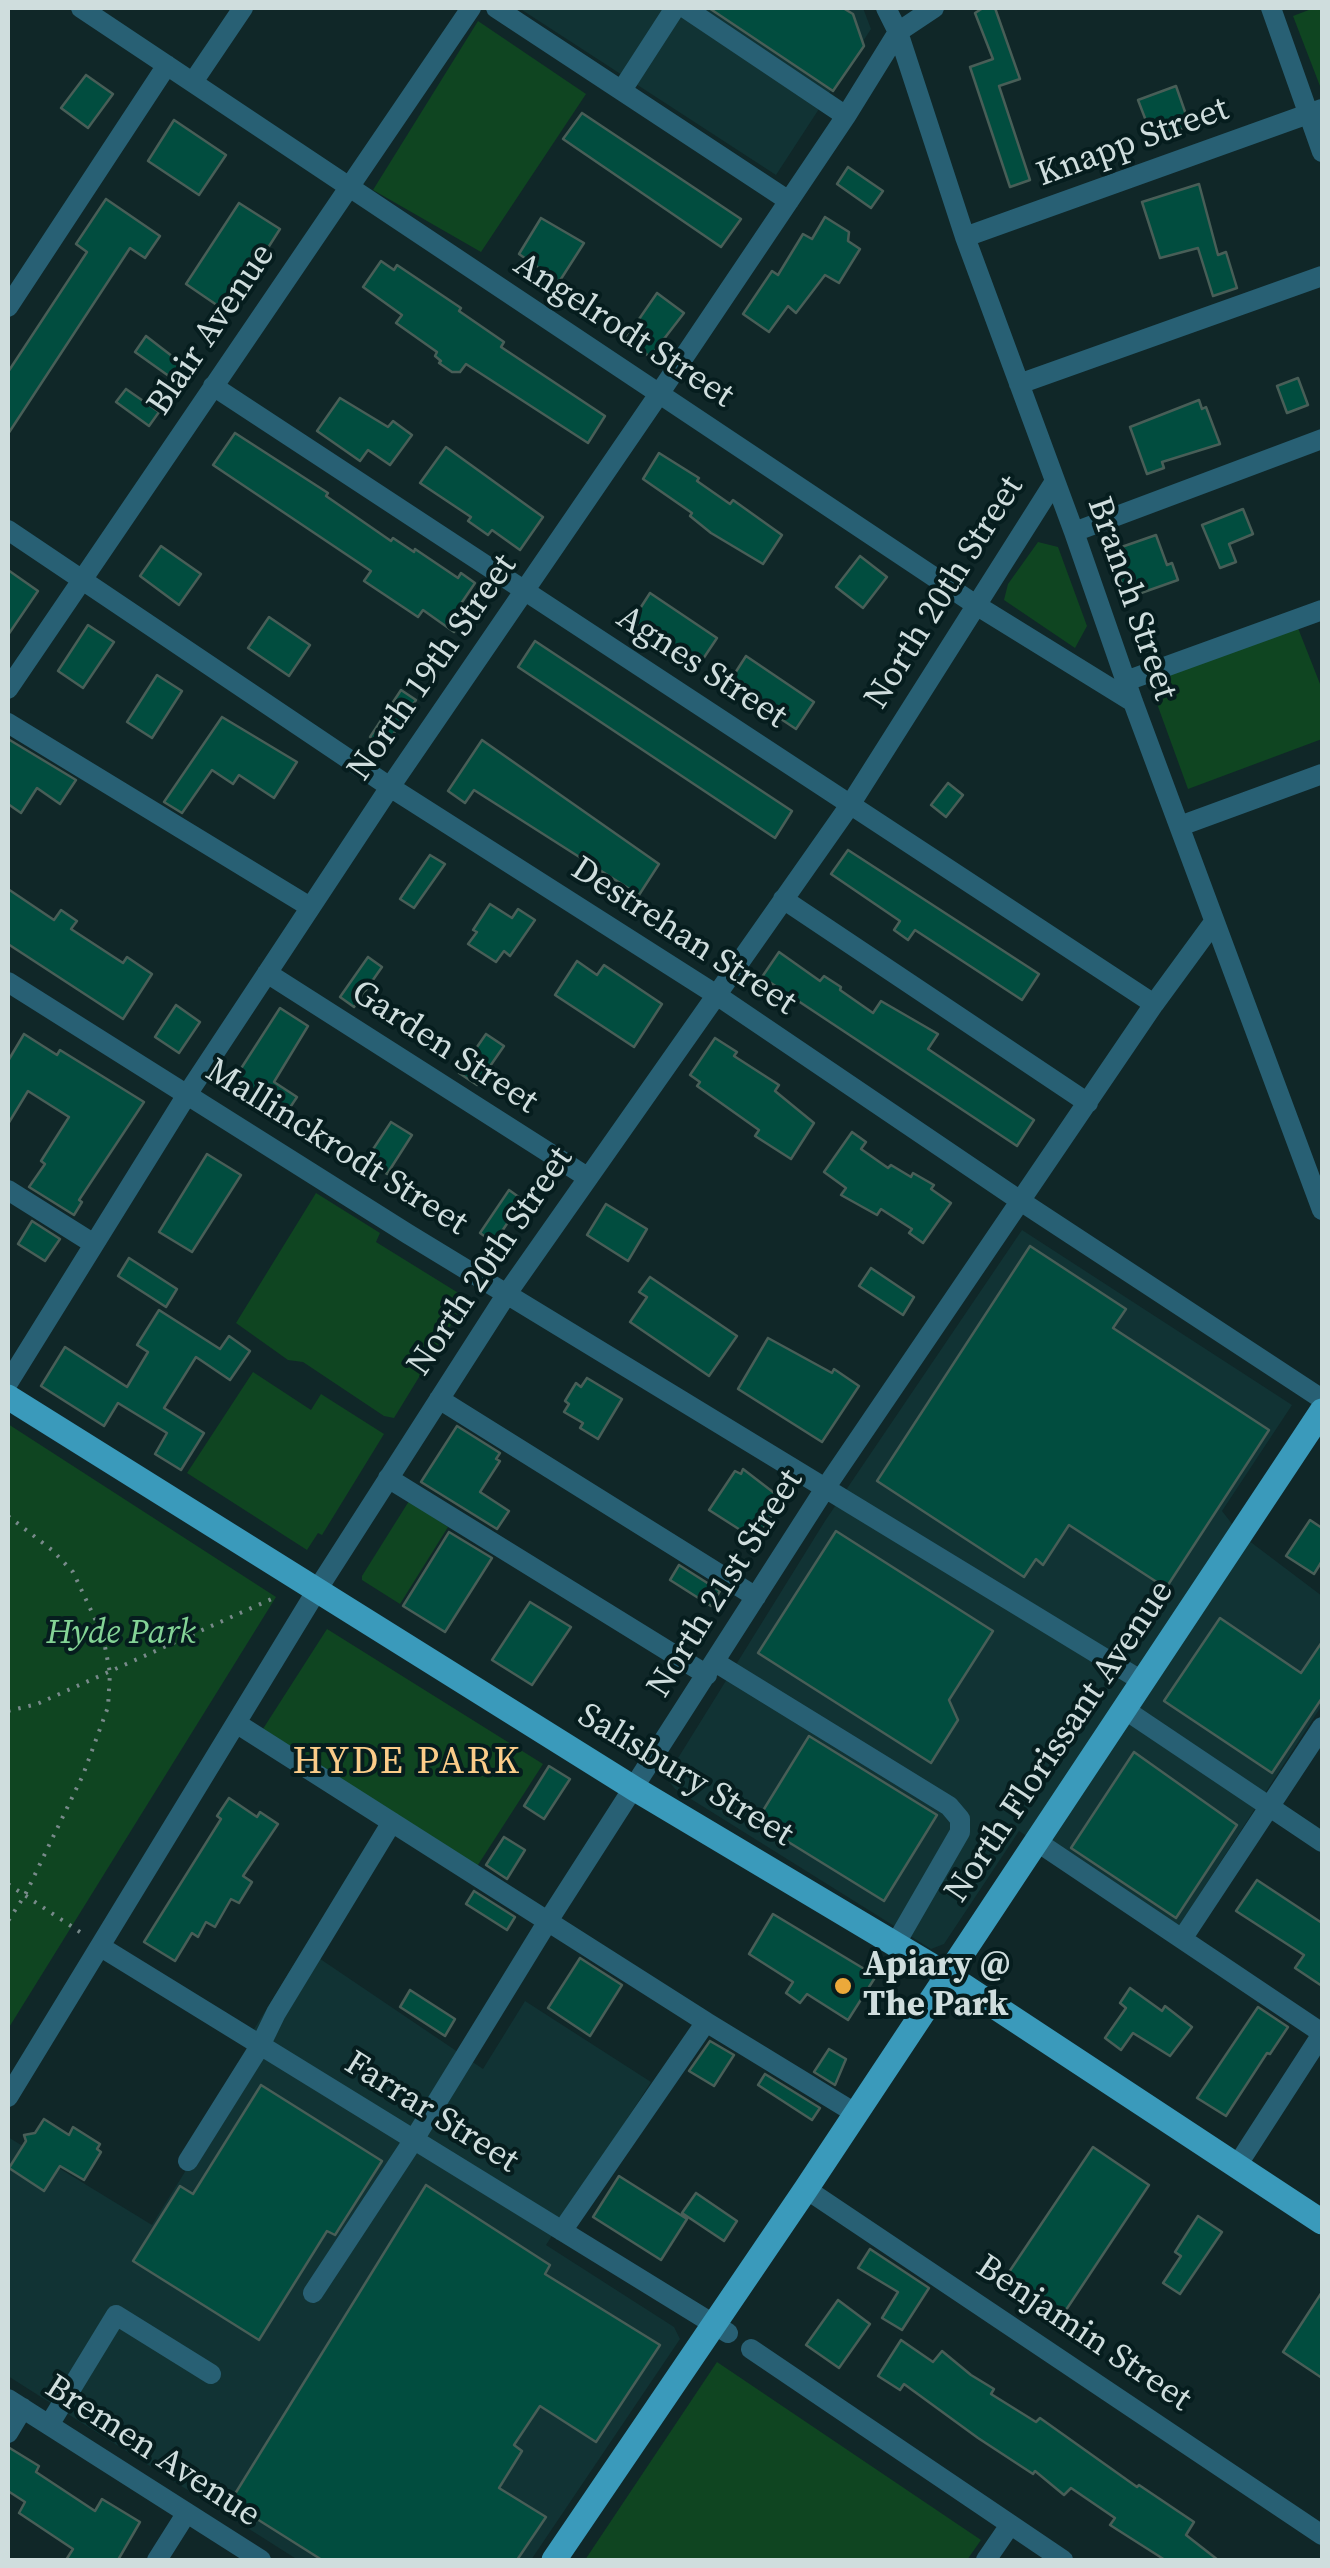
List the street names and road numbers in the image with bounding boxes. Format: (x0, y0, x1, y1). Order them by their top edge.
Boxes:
street label: Knapp Street (1031, 89, 1235, 197)
street label: Blair Avenue (139, 236, 285, 424)
street label: Angelrodt Street (505, 244, 741, 418)
street label: North 20th Street (857, 469, 1033, 717)
street label: Branch Street (1077, 492, 1185, 706)
street label: North 19th Street (339, 547, 527, 789)
street label: Agnes Street (608, 597, 794, 739)
street label: Destrehan Street (563, 849, 803, 1025)
street label: Garden Street (343, 972, 545, 1124)
street label: Mallinckrodt Street (197, 1051, 475, 1245)
street label: North 20th Street (399, 1140, 583, 1384)
street label: North 21st Street (639, 1462, 813, 1706)
street label: North Florissant Avenue (937, 1573, 1183, 1911)
street label: Salisbury Street (570, 1695, 800, 1857)
street label: Farrar Street (336, 2043, 526, 2183)
street label: Benjamin Street (968, 2247, 1198, 2421)
street label: Bremen Avenue (37, 2367, 267, 2537)

